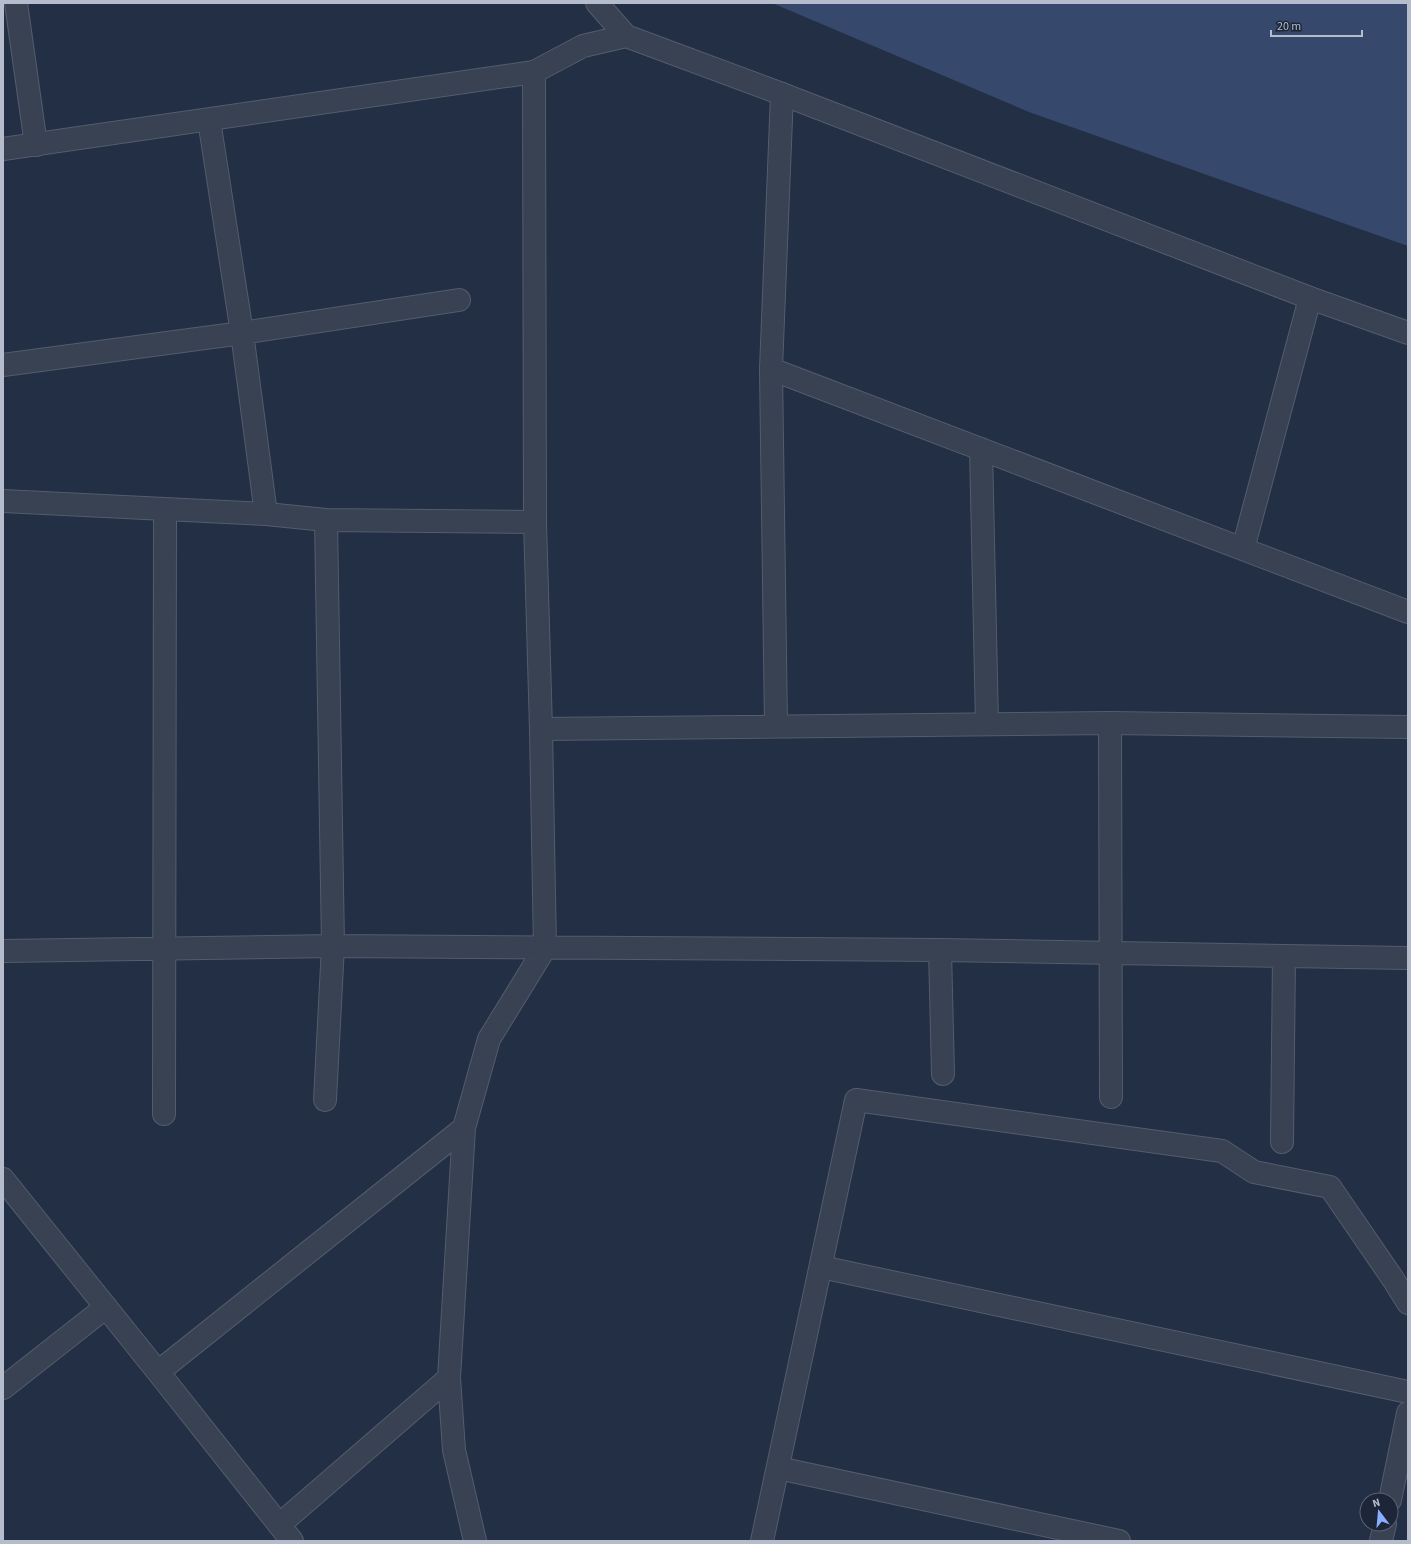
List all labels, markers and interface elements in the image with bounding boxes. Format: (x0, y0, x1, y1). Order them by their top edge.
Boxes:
scale bar (1271, 12, 1362, 38)
text: 20 m (1277, 18, 1301, 35)
north arrow (1359, 1492, 1399, 1532)
text: N (1371, 1495, 1382, 1511)

